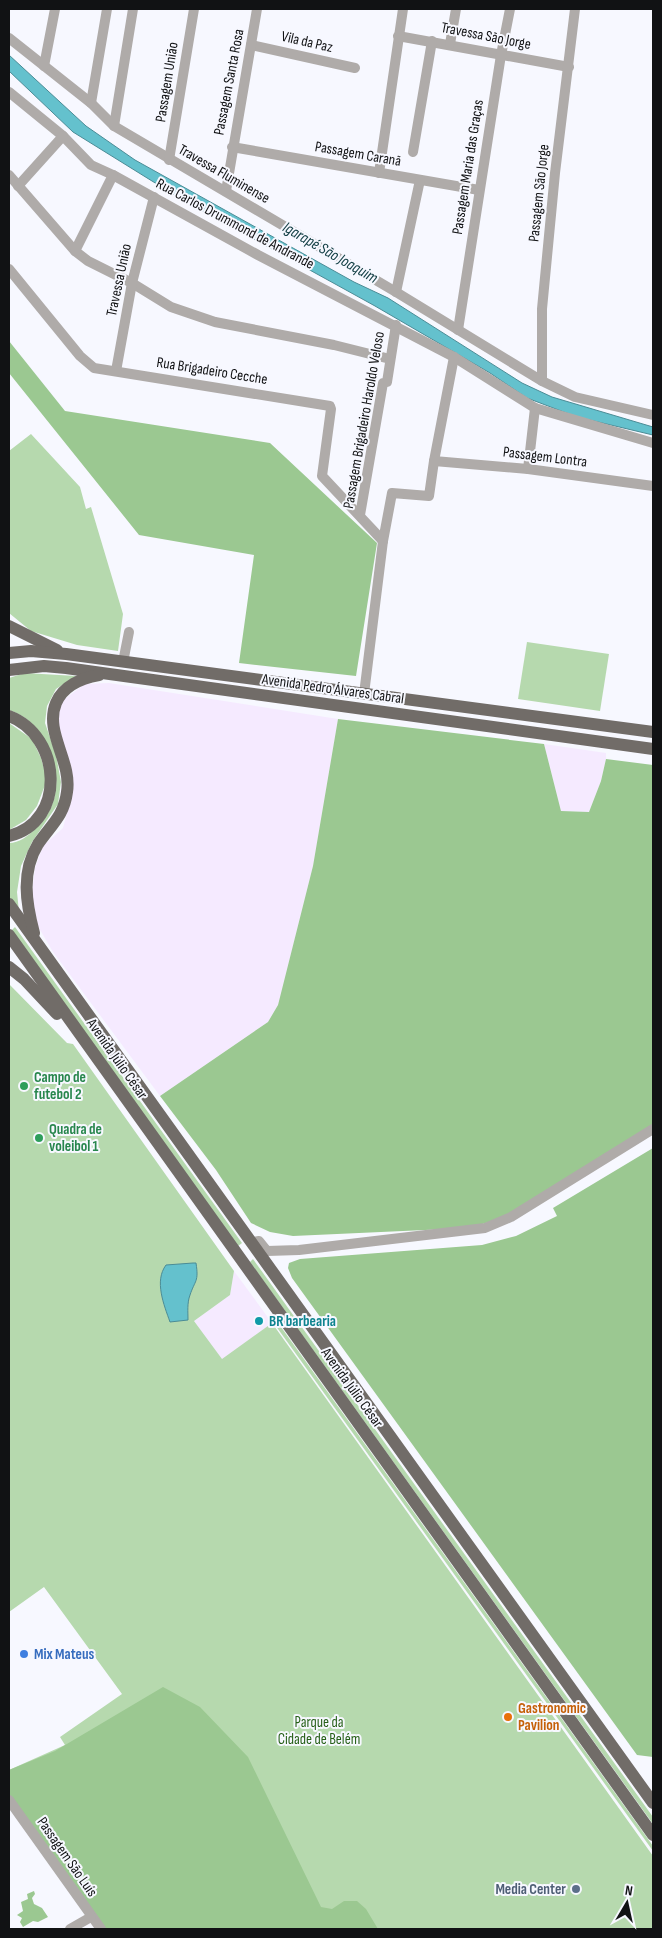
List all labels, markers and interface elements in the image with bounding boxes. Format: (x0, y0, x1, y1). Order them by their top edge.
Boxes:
street label: Travessa São Jorge (439, 18, 533, 54)
street label: Passagem Santa Rosa (209, 27, 249, 137)
street label: Vila da Paz (279, 27, 335, 57)
street label: Passagem União (151, 41, 183, 123)
street label: Passagem Maria das Graças (448, 98, 488, 236)
street label: Passagem Caranã (313, 137, 403, 171)
street label: Travessa Fluminense (175, 140, 273, 208)
street label: Passagem São Jorge (524, 143, 554, 243)
street label: Rua Carlos Drummond de Andrande (153, 174, 317, 274)
water label: Igarapé São Joaquim (279, 218, 381, 288)
street label: Travessa União (102, 242, 136, 318)
street label: Passagem Brigadeiro Haroldo Veloso (339, 330, 389, 510)
street label: Rua Brigadeiro Cecche (155, 353, 269, 389)
street label: Passagem Lontra (502, 442, 588, 472)
street label: Avenida Pedro Álvares Cabral (260, 669, 405, 708)
street label: Avenida Júlio César (82, 1014, 152, 1104)
place label: Campo de futebol 2 (34, 1068, 86, 1104)
marker: Campo de futebol 2 (18, 1080, 30, 1092)
place label: Quadra de voleibol 1 (49, 1120, 102, 1156)
marker: Quadra de voleibol 1 (33, 1132, 45, 1144)
place label: BR barbearia (269, 1312, 336, 1331)
marker: BR barbearia (253, 1315, 265, 1327)
street label: Avenida Júlio César (316, 1344, 388, 1432)
place label: Mix Mateus (34, 1645, 95, 1664)
marker: Mix Mateus (18, 1648, 30, 1660)
place label: Gastronomic Pavilion (518, 1699, 586, 1735)
marker: Gastronomic Pavilion (502, 1711, 514, 1723)
park label: Parque da Cidade de Belém (278, 1713, 360, 1749)
street label: Passagem São Luís (33, 1813, 101, 1901)
north arrow (602, 1878, 652, 1928)
place label: Media Center (495, 1880, 566, 1899)
text: N (624, 1882, 634, 1900)
marker: Media Center (570, 1883, 582, 1895)

